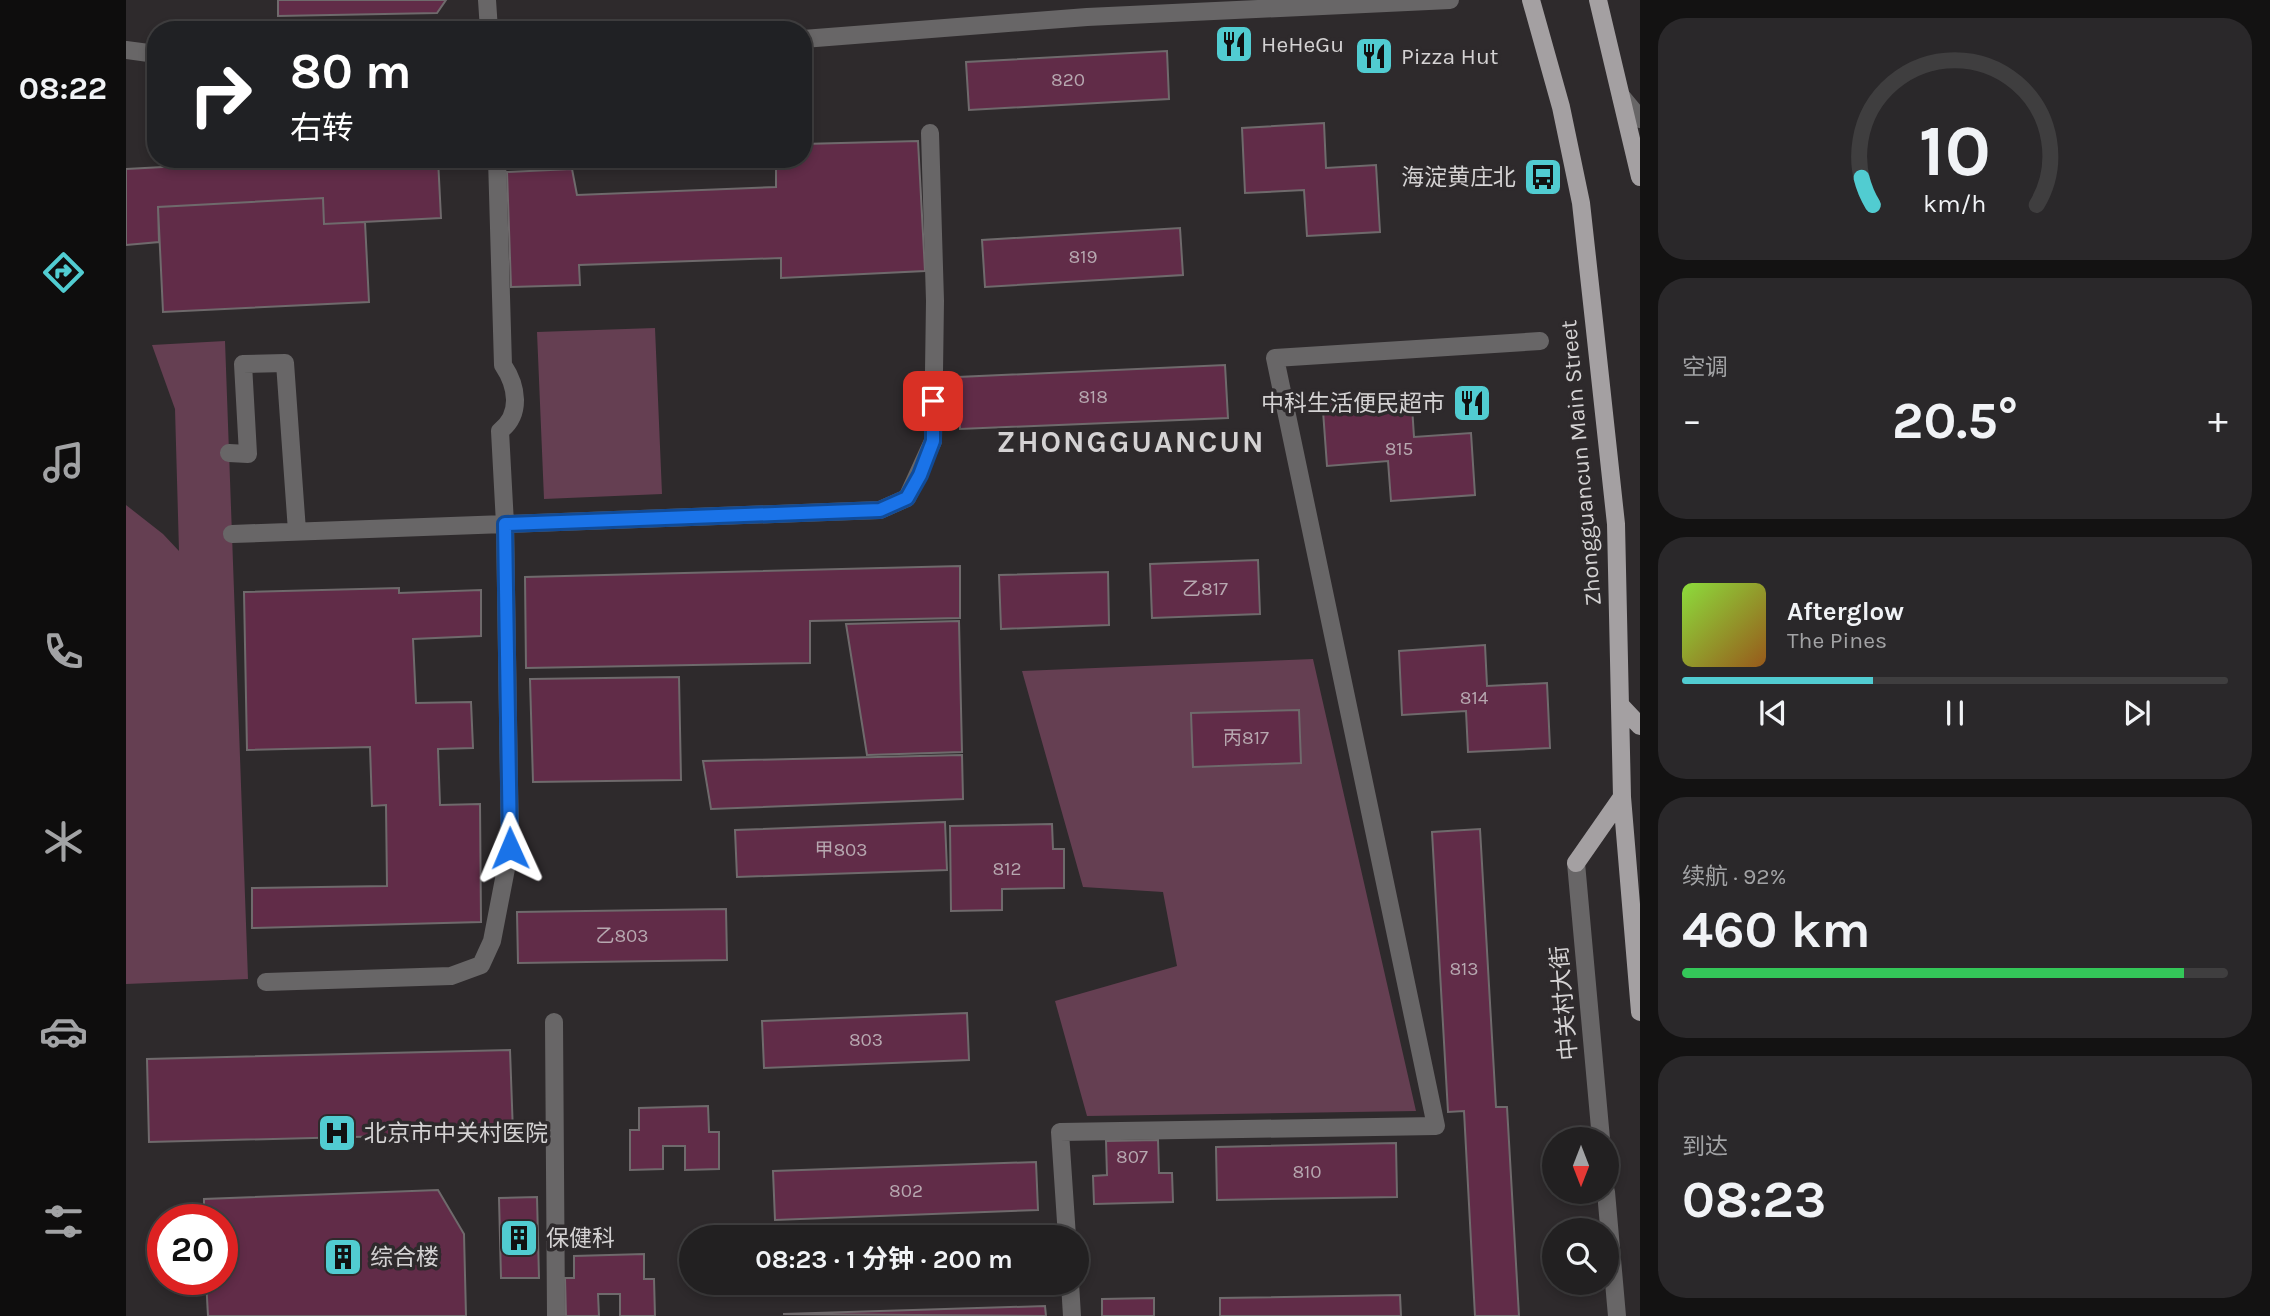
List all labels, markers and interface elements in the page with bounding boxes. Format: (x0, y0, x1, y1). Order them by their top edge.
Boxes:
restaurant icon: HeHeGu (1213, 23, 1255, 65)
place label: HeHeGu (1261, 31, 1344, 58)
restaurant icon: Pizza Hut (1353, 35, 1395, 77)
text: 80 m (290, 43, 412, 100)
place label: Pizza Hut (1401, 43, 1499, 70)
icon: right (175, 49, 266, 140)
house number: 820 (1051, 69, 1085, 91)
text: 08:22 (19, 70, 107, 107)
text: 10 (1919, 108, 1991, 193)
text: 右转 (290, 110, 354, 147)
bus stop icon: 海淀黄庄北 (1522, 156, 1564, 198)
place label: 海淀黄庄北 (1401, 164, 1516, 191)
text: km/h (1923, 189, 1987, 218)
house number: 819 (1069, 246, 1097, 268)
icon: directions (39, 248, 88, 297)
street label: Zhongguancun Main Street (1555, 319, 1607, 607)
text: 空调 (1682, 354, 1728, 381)
pin (903, 371, 963, 431)
icon: arrive (914, 382, 952, 420)
restaurant icon: 中科生活便民超市 (1451, 382, 1493, 424)
house number: 818 (1078, 386, 1108, 408)
place label: 中科生活便民超市 (1261, 390, 1445, 417)
text: 20.5° (1892, 390, 2018, 451)
text: − (1682, 398, 1702, 443)
text: + (2208, 398, 2228, 443)
district label: ZHONGGUANCUN (997, 424, 1265, 460)
icon: music (39, 438, 88, 487)
house number: 815 (1385, 438, 1413, 460)
house number: 乙817 (1182, 578, 1228, 600)
text: Afterglow (1787, 596, 1904, 627)
icon: phone (39, 627, 88, 676)
text: The Pines (1787, 627, 1887, 654)
house number: 814 (1460, 687, 1489, 709)
icon: previous (1754, 694, 1792, 732)
icon: pause (1936, 694, 1974, 732)
icon: next (2118, 694, 2156, 732)
house number: 丙817 (1223, 727, 1269, 749)
position arrow (473, 811, 547, 885)
icon: climate (39, 817, 88, 866)
house number: 甲803 (814, 839, 868, 861)
house number: 812 (993, 858, 1021, 880)
text: 续航 · 92% (1682, 863, 1786, 890)
text: 460 km (1682, 899, 1871, 960)
house number: 乙803 (595, 925, 649, 947)
street label: 中关村大街 (1546, 945, 1582, 1061)
house number: 813 (1449, 958, 1479, 980)
icon: car (39, 1007, 88, 1056)
house number: 803 (849, 1029, 883, 1051)
hospital icon: 北京市中关村医院 (316, 1112, 358, 1154)
place label: 北京市中关村医院 (364, 1120, 548, 1147)
north arrow (1542, 1127, 1619, 1204)
map controls (1542, 1127, 1619, 1295)
text: 到达 (1682, 1133, 1728, 1160)
house number: 807 (1116, 1146, 1148, 1168)
house number: 810 (1292, 1161, 1322, 1183)
text: 08:23 (1682, 1169, 1826, 1230)
house number: 802 (889, 1180, 923, 1202)
icon: filters (39, 1197, 88, 1246)
speed limit sign: 20 (147, 1204, 238, 1295)
building icon: 保健科 (498, 1217, 540, 1259)
button: search (1542, 1218, 1619, 1295)
place label: 保健科 (546, 1225, 615, 1252)
building icon: 综合楼 (322, 1236, 364, 1278)
place label: 综合楼 (370, 1244, 439, 1271)
text: 08:23 · 1 分钟 · 200 m (755, 1244, 1013, 1275)

